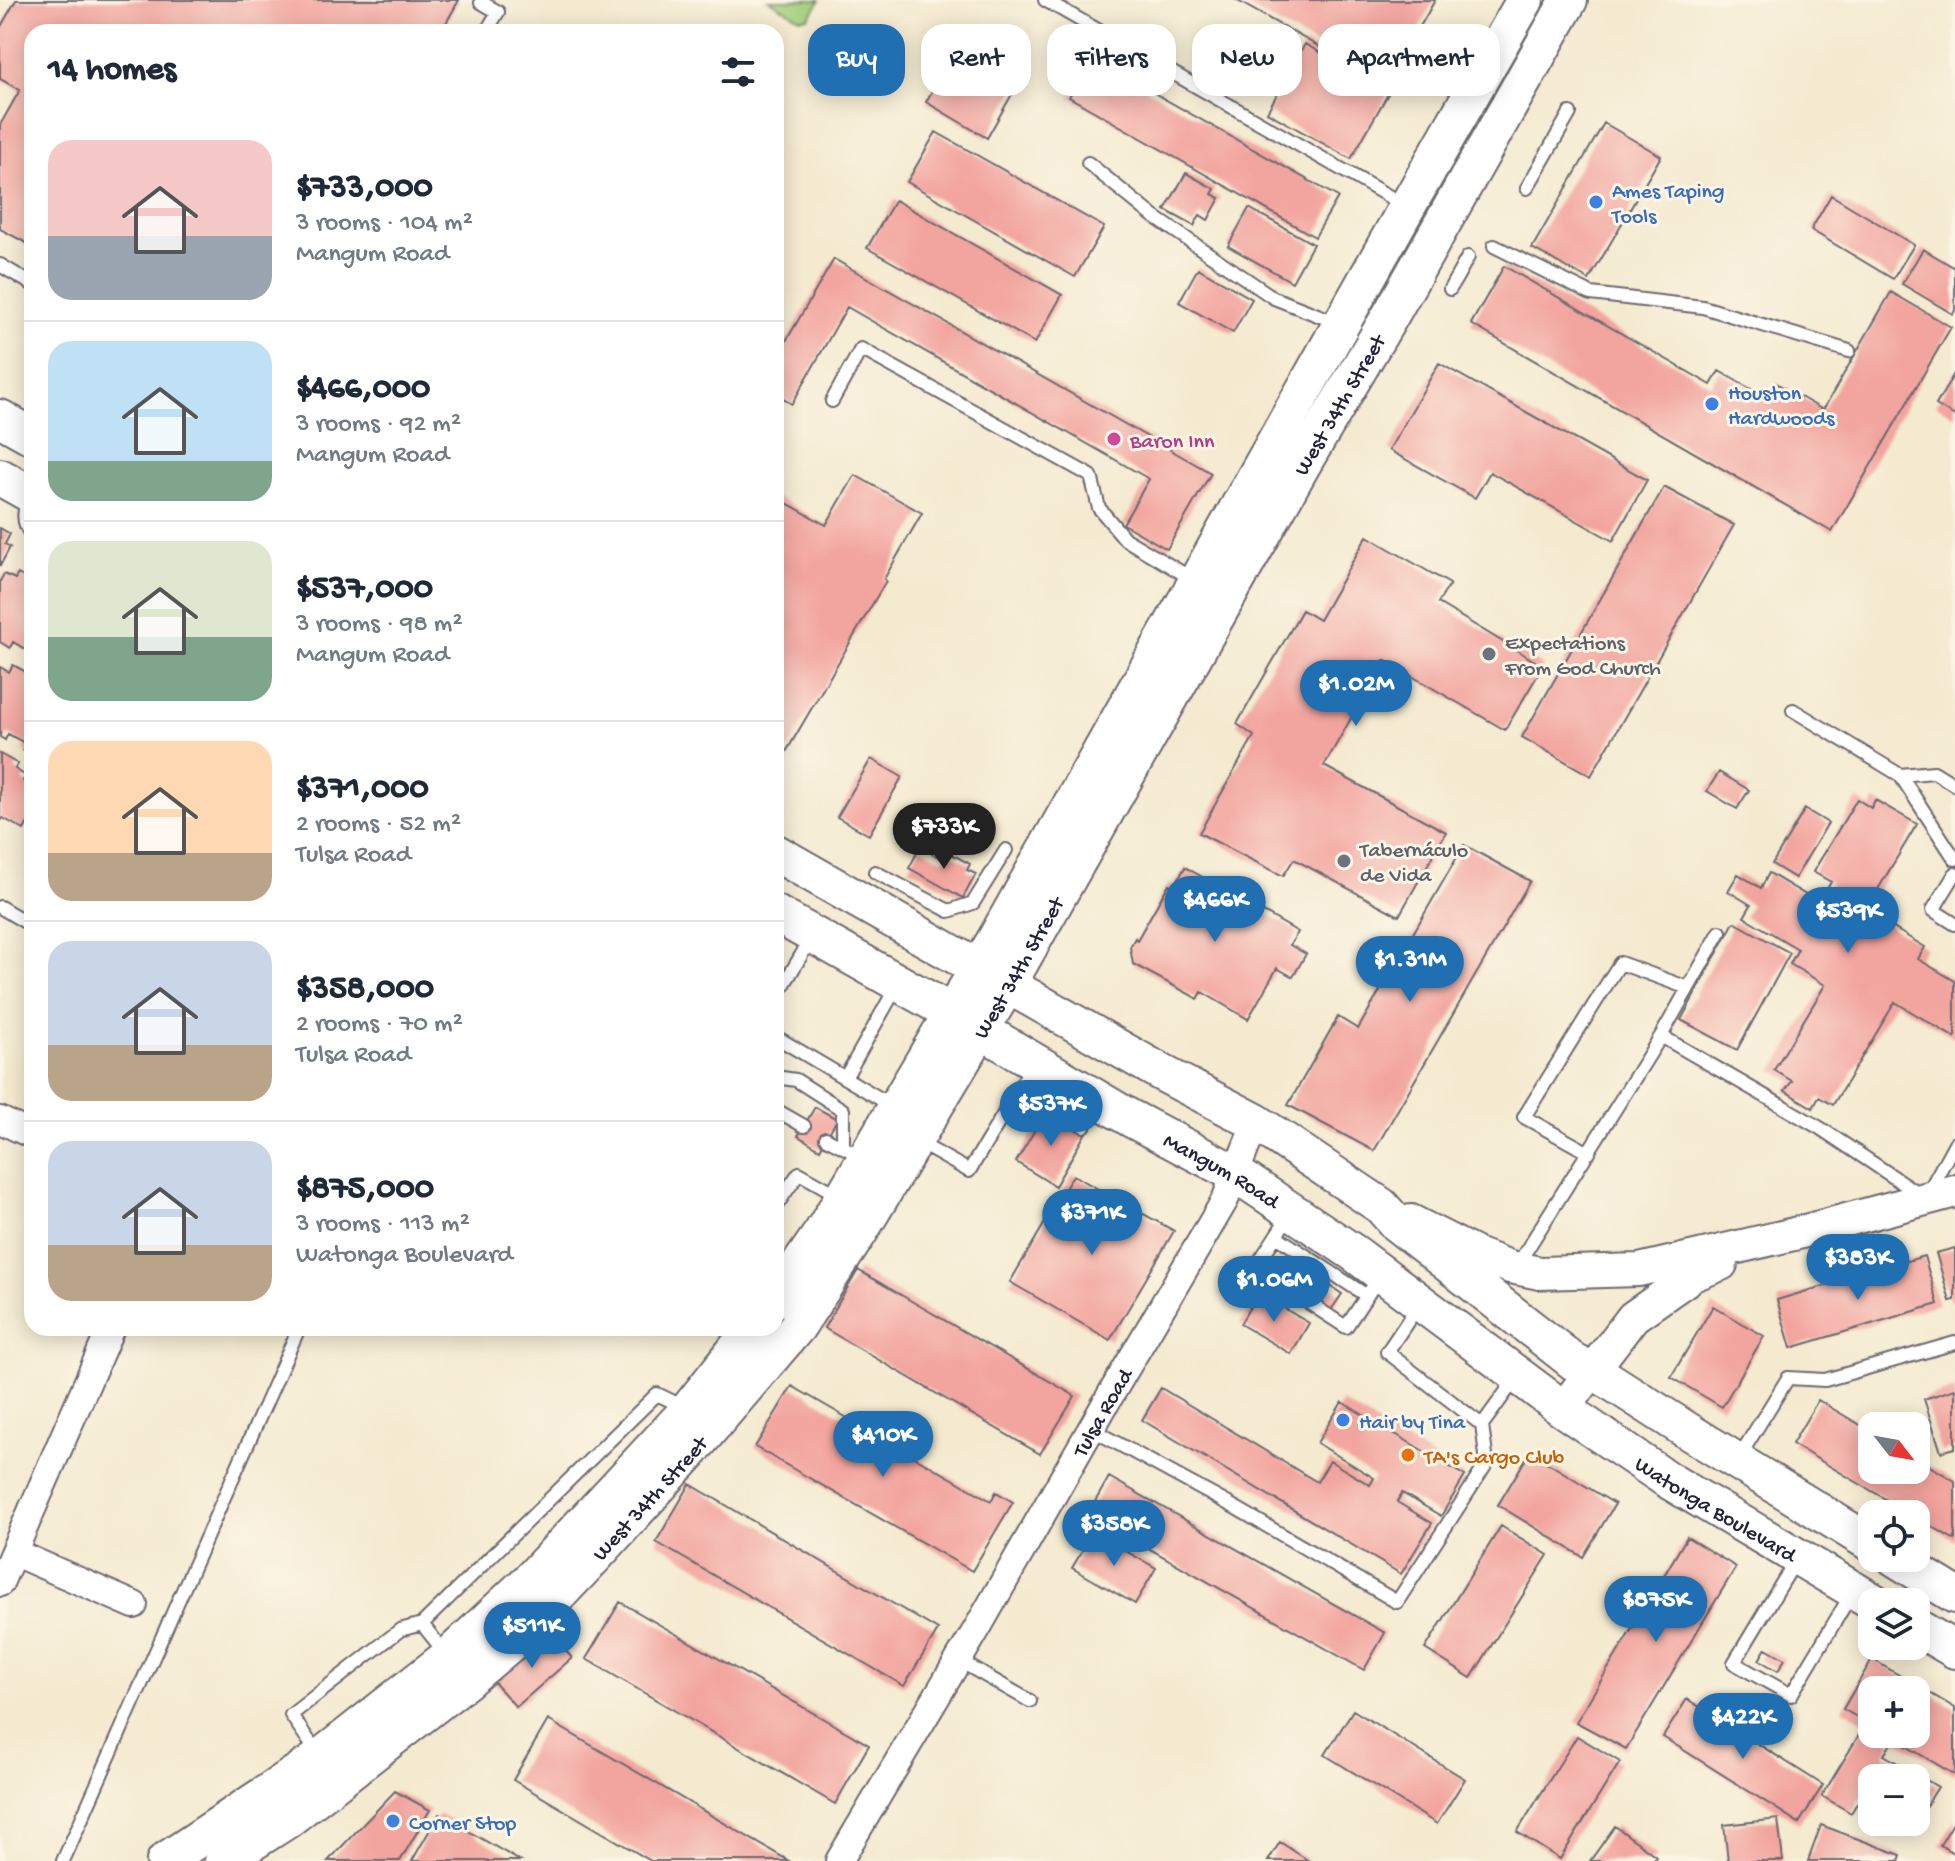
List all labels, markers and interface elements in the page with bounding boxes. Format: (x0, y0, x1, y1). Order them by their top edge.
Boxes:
chip: Buy (808, 24, 905, 96)
chip: Rent (921, 24, 1031, 96)
chip: Filters (1047, 24, 1176, 96)
chip: New (1192, 24, 1302, 96)
chip: Apartment (1318, 24, 1500, 96)
icon: filters (716, 50, 760, 94)
text: 14 homes (48, 52, 176, 92)
text: $733,000 (296, 169, 433, 209)
icon: home (112, 172, 208, 268)
place label: Ames Taping Tools (1610, 180, 1725, 231)
marker: Ames Taping Tools (1587, 193, 1605, 211)
text: 3 rooms · 104 m² (296, 209, 473, 240)
text: Mangum Road (296, 240, 449, 271)
street label: West 34th Street (1290, 329, 1394, 481)
text: $466,000 (296, 370, 430, 410)
icon: home (112, 373, 208, 469)
place label: Houston Hardwoods (1728, 382, 1835, 433)
marker: Houston Hardwoods (1703, 395, 1721, 413)
text: 3 rooms · 92 m² (296, 410, 461, 441)
marker: Baron Inn (1105, 430, 1123, 448)
place label: Baron Inn (1129, 430, 1215, 456)
text: Mangum Road (296, 441, 449, 472)
text: $537,000 (296, 570, 433, 610)
icon: home (112, 573, 208, 669)
text: 3 rooms · 98 m² (296, 610, 463, 641)
place label: Expectations From God Church (1504, 632, 1661, 683)
text: Mangum Road (296, 641, 449, 672)
marker: Expectations From God Church (1480, 645, 1498, 663)
pin: $1.02M (1291, 660, 1421, 728)
text: $1.02M (1318, 670, 1394, 701)
text: $371,000 (296, 770, 429, 810)
icon: home (112, 773, 208, 869)
pin: $733K (888, 803, 1000, 871)
text: 2 rooms · 52 m² (296, 810, 461, 841)
text: $733K (911, 813, 977, 844)
place label: Tabernáculo de Vida (1358, 839, 1468, 890)
text: Tulsa Road (296, 841, 411, 872)
marker: Tabernáculo de Vida (1335, 852, 1353, 870)
pin: $466K (1159, 876, 1271, 944)
text: $466K (1183, 886, 1247, 917)
pin: $539K (1792, 887, 1904, 955)
street label: West 34th Street (969, 892, 1073, 1044)
text: $539K (1815, 897, 1881, 928)
pin: $1.31M (1345, 936, 1475, 1004)
text: $1.31M (1374, 946, 1446, 977)
text: $358,000 (296, 970, 434, 1010)
icon: home (112, 973, 208, 1069)
text: 2 rooms · 70 m² (296, 1010, 463, 1041)
text: Tulsa Road (296, 1041, 411, 1072)
pin: $537K (995, 1080, 1107, 1148)
text: $537K (1018, 1090, 1084, 1121)
street label: Mangum Road (1158, 1129, 1285, 1217)
text: $875,000 (296, 1170, 434, 1210)
icon: home (112, 1173, 208, 1269)
pin: $371K (1036, 1189, 1148, 1257)
text: $371K (1060, 1199, 1124, 1230)
text: 3 rooms · 113 m² (296, 1210, 470, 1241)
pin: $383K (1802, 1234, 1914, 1302)
text: Watonga Boulevard (296, 1241, 513, 1272)
text: $383K (1824, 1244, 1892, 1275)
pin: $1.06M (1209, 1256, 1339, 1324)
text: $1.06M (1236, 1266, 1312, 1297)
street label: Tulsa Road (1068, 1363, 1141, 1464)
pin: $410K (827, 1411, 939, 1479)
marker: Hair by Tina (1334, 1411, 1352, 1429)
place label: Hair by Tina (1359, 1411, 1466, 1437)
north arrow (1858, 1412, 1930, 1484)
map controls (1858, 1412, 1930, 1836)
text: $410K (851, 1421, 915, 1452)
street label: West 34th Street (588, 1431, 716, 1567)
marker: TA's Cargo Club (1399, 1446, 1417, 1464)
place label: TA's Cargo Club (1422, 1446, 1564, 1472)
street label: Watonga Boulevard (1629, 1452, 1802, 1571)
pin: $358K (1058, 1500, 1170, 1568)
button: locate (1858, 1500, 1930, 1572)
text: $358K (1080, 1510, 1148, 1541)
pin: $875K (1600, 1576, 1712, 1644)
text: $875K (1622, 1586, 1690, 1617)
button: layers (1858, 1588, 1930, 1660)
pin: $511K (476, 1602, 588, 1670)
text: $511K (502, 1612, 562, 1643)
button: + (1858, 1676, 1930, 1748)
pin: $422K (1687, 1693, 1799, 1761)
text: $422K (1711, 1703, 1775, 1734)
button: − (1858, 1764, 1930, 1836)
marker: Corner Stop (384, 1812, 402, 1830)
place label: Corner Stop (409, 1812, 517, 1838)

